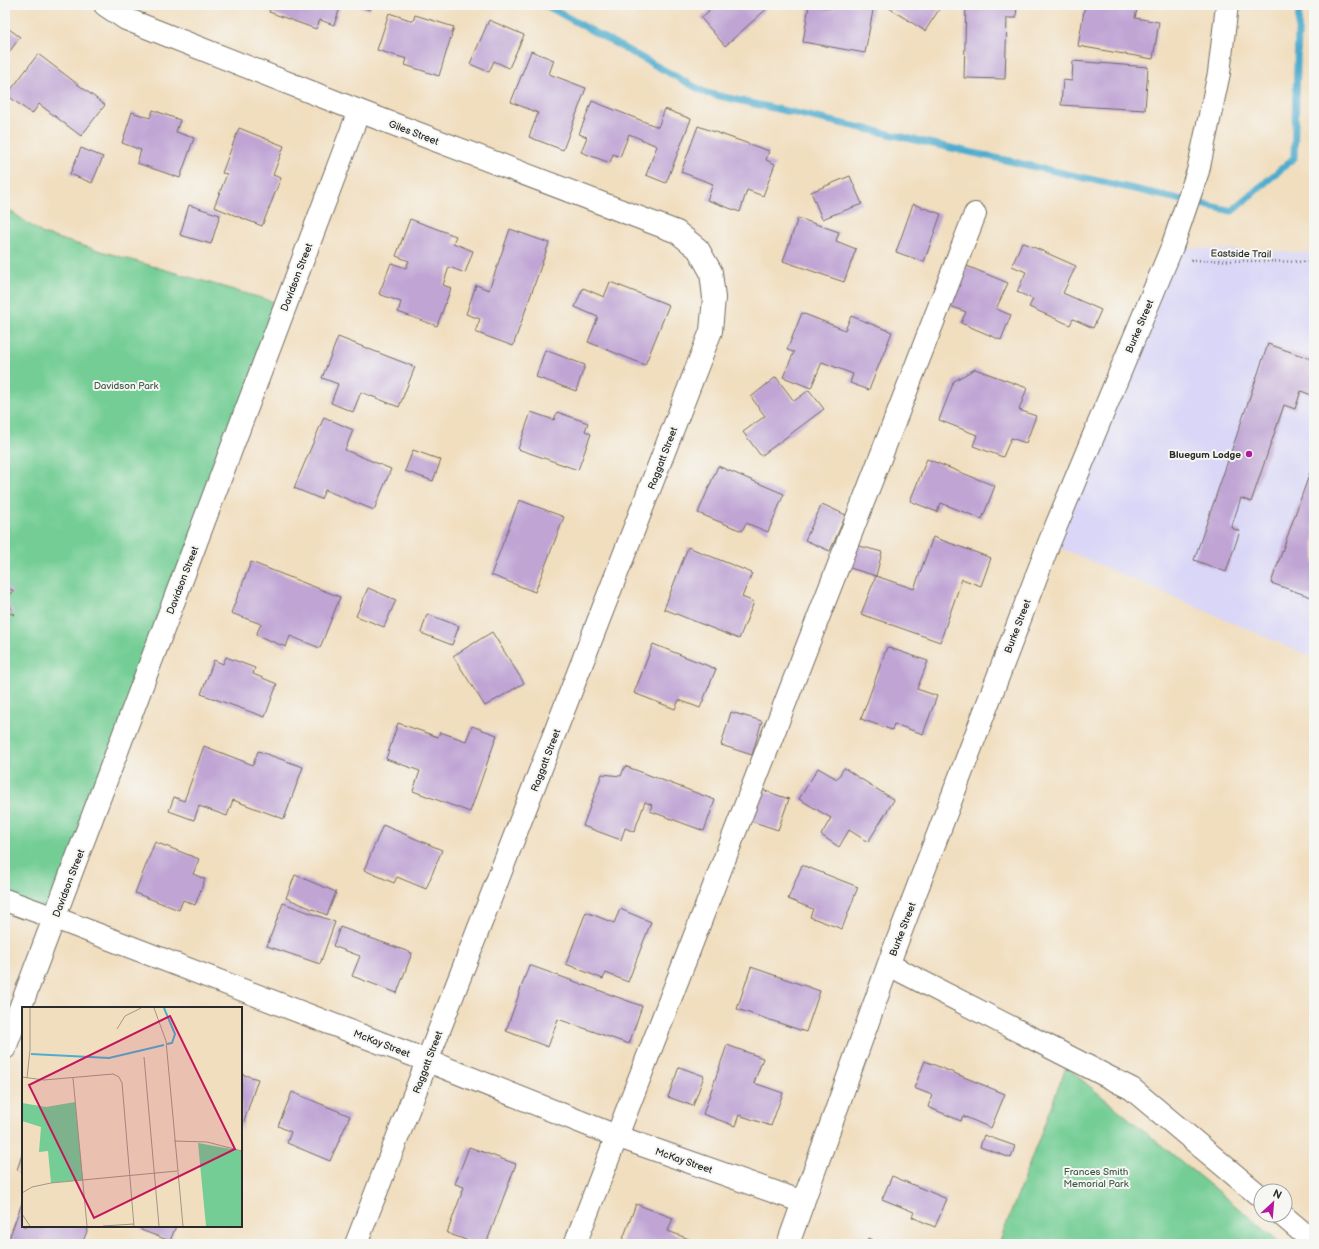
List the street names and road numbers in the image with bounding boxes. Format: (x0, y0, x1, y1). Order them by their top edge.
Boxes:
street label: Giles Street (387, 118, 440, 148)
street label: Davidson Street (278, 242, 315, 313)
street label: Eastside Trail (1211, 247, 1271, 261)
street label: Burke Street (1123, 298, 1157, 355)
street label: Raggatt Street (645, 425, 680, 491)
street label: Davidson Street (164, 545, 201, 616)
street label: Burke Street (1002, 598, 1034, 655)
street label: Raggatt Street (528, 727, 563, 793)
street label: Davidson Street (50, 848, 87, 919)
street label: Burke Street (887, 901, 919, 958)
street label: McKay Street (352, 1028, 412, 1060)
street label: Raggatt Street (410, 1029, 445, 1095)
street label: McKay Street (653, 1146, 714, 1176)

